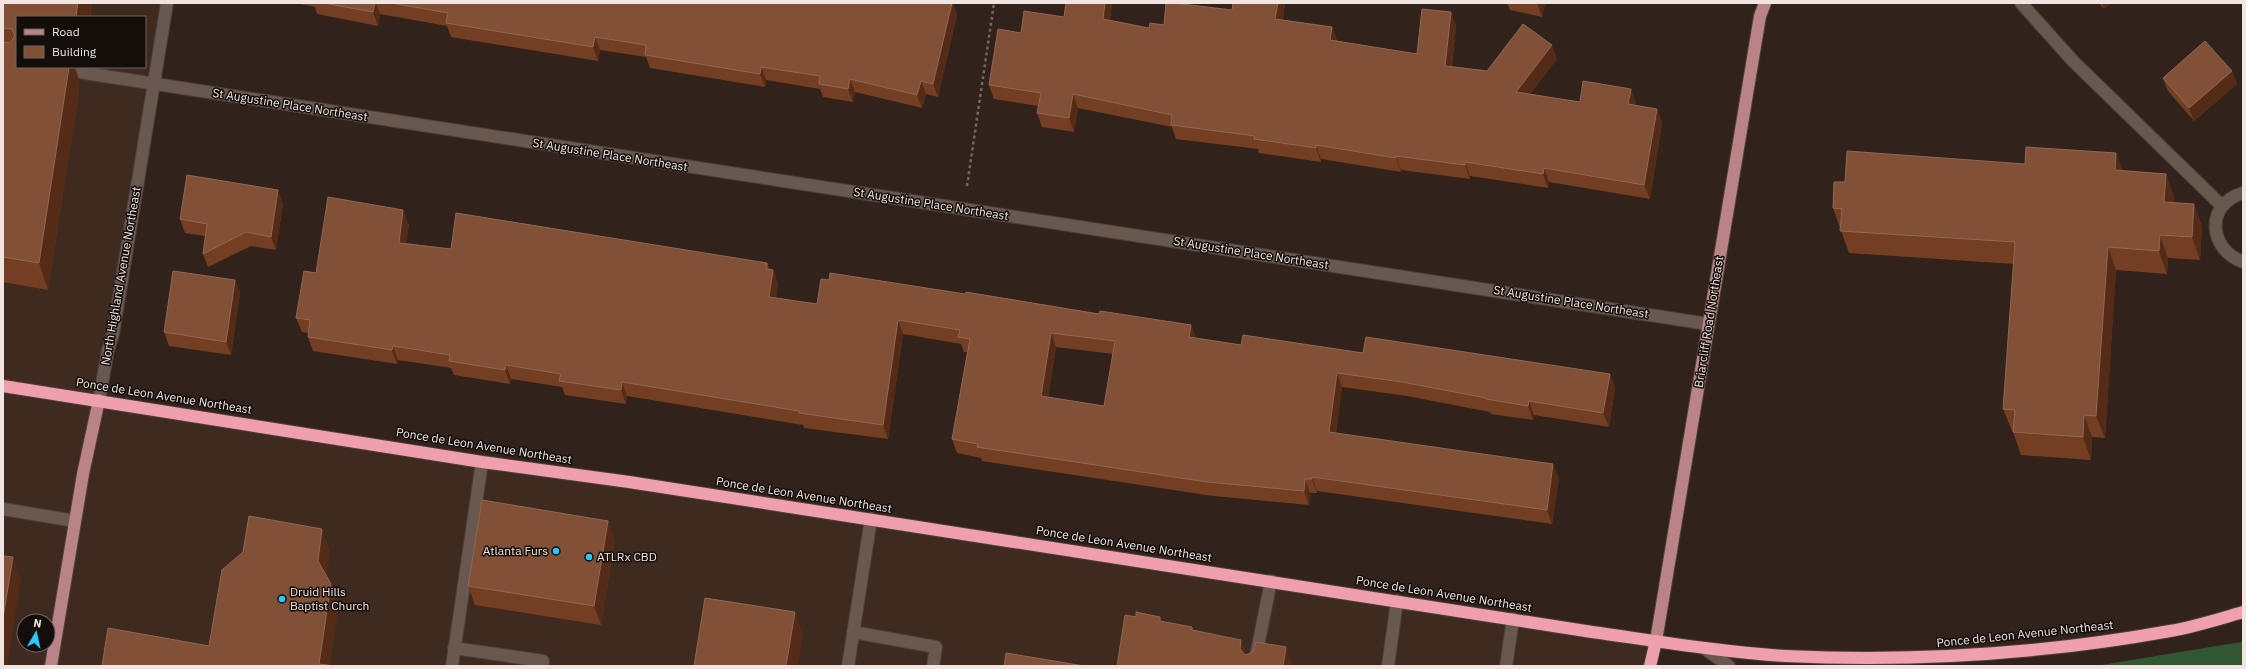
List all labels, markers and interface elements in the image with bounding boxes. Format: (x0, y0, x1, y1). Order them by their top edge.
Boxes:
legend (16, 16, 146, 68)
text: Road (52, 24, 80, 39)
text: Building (52, 44, 97, 59)
street label: St Augustine Place Northeast (211, 85, 369, 124)
street label: St Augustine Place Northeast (531, 135, 689, 174)
street label: St Augustine Place Northeast (852, 184, 1010, 223)
street label: North Highland Avenue Northeast (97, 185, 144, 366)
street label: St Augustine Place Northeast (1172, 233, 1330, 272)
street label: Briarcliff Road Northeast (1691, 255, 1726, 389)
street label: St Augustine Place Northeast (1492, 282, 1650, 321)
street label: Ponce de Leon Avenue Northeast (75, 374, 253, 417)
street label: Ponce de Leon Avenue Northeast (395, 424, 573, 467)
street label: Ponce de Leon Avenue Northeast (715, 473, 893, 516)
street label: Ponce de Leon Avenue Northeast (1035, 522, 1213, 565)
place label: Atlanta Furs (483, 543, 548, 558)
marker: Atlanta Furs (551, 546, 561, 556)
place label: ATLRx CBD (597, 549, 657, 564)
marker: ATLRx CBD (584, 552, 594, 562)
street label: Ponce de Leon Avenue Northeast (1355, 572, 1533, 615)
place label: Druid Hills Baptist Church (290, 584, 369, 613)
marker: Druid Hills Baptist Church (277, 594, 287, 604)
north arrow (16, 613, 56, 653)
text: N (33, 616, 43, 631)
street label: Ponce de Leon Avenue Northeast (1936, 617, 2114, 650)

